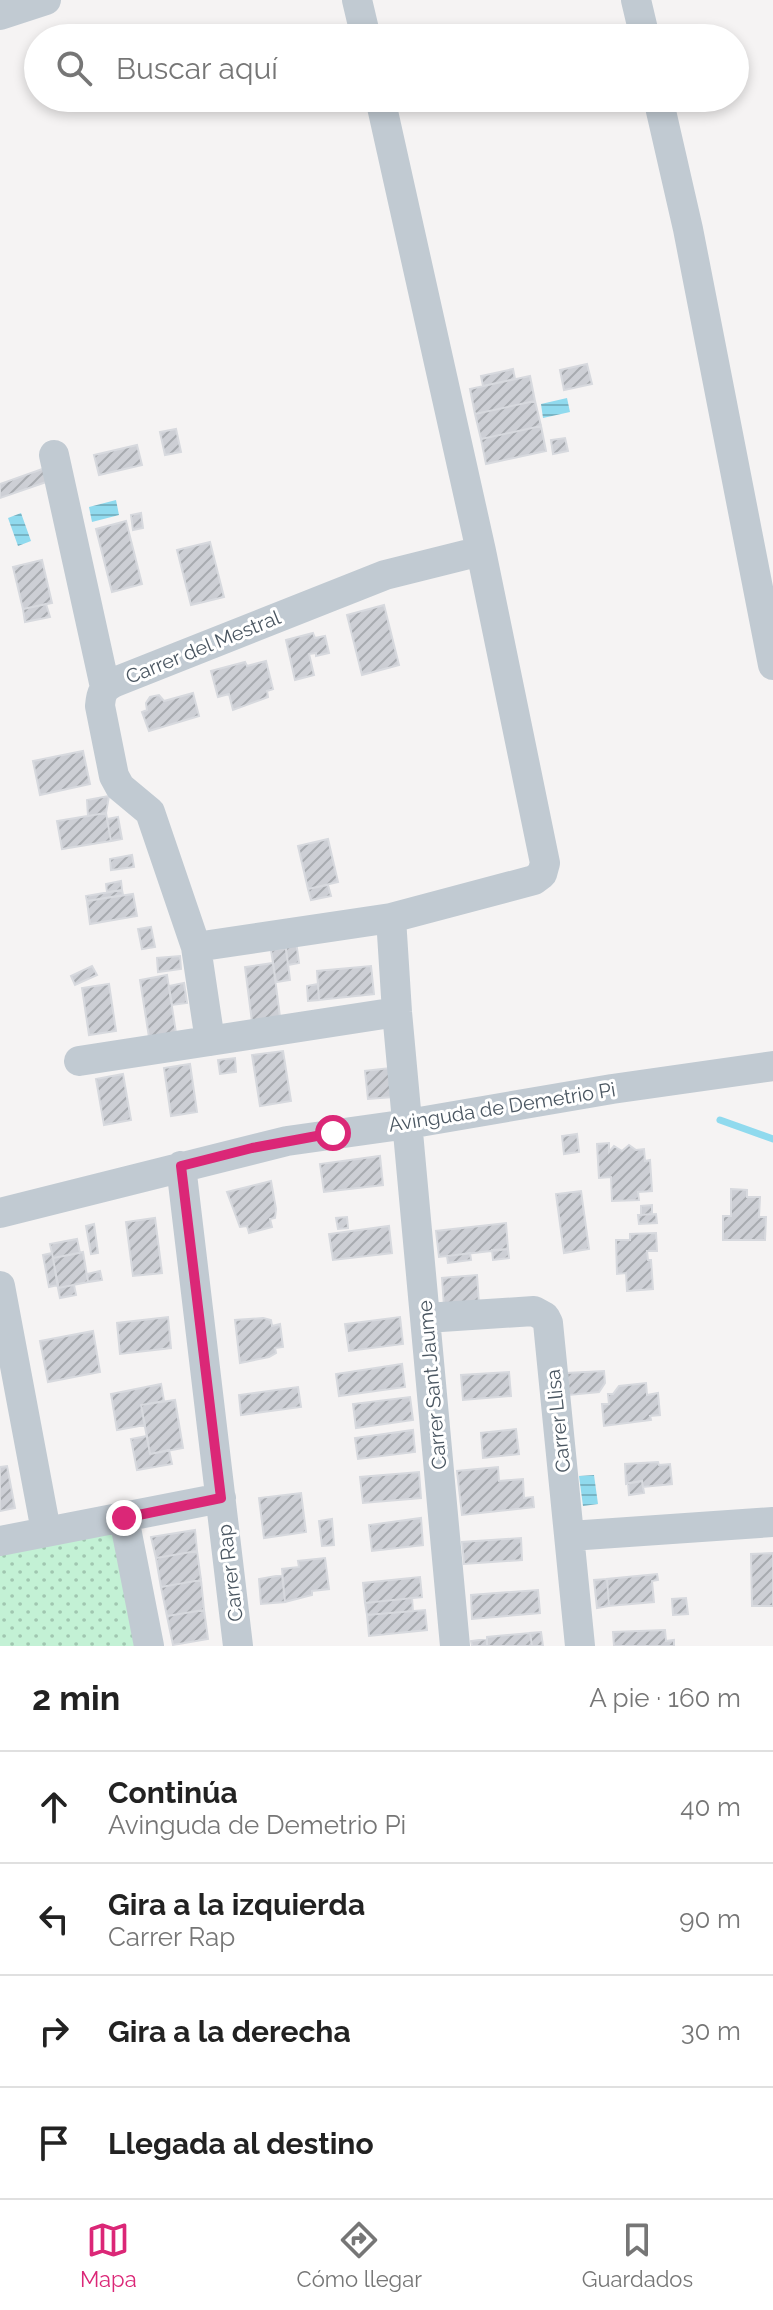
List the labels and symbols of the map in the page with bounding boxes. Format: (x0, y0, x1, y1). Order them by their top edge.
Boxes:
street label: Carrer del Mestral (122, 605, 284, 689)
street label: Avinguda de Demetrio Pi (387, 1077, 617, 1137)
route start (315, 1115, 351, 1151)
street label: Carrer Sant Jaume (413, 1299, 451, 1471)
street label: Carrer Llisa (541, 1368, 575, 1474)
route end (106, 1500, 142, 1536)
street label: Carrer Rap (212, 1523, 248, 1623)

